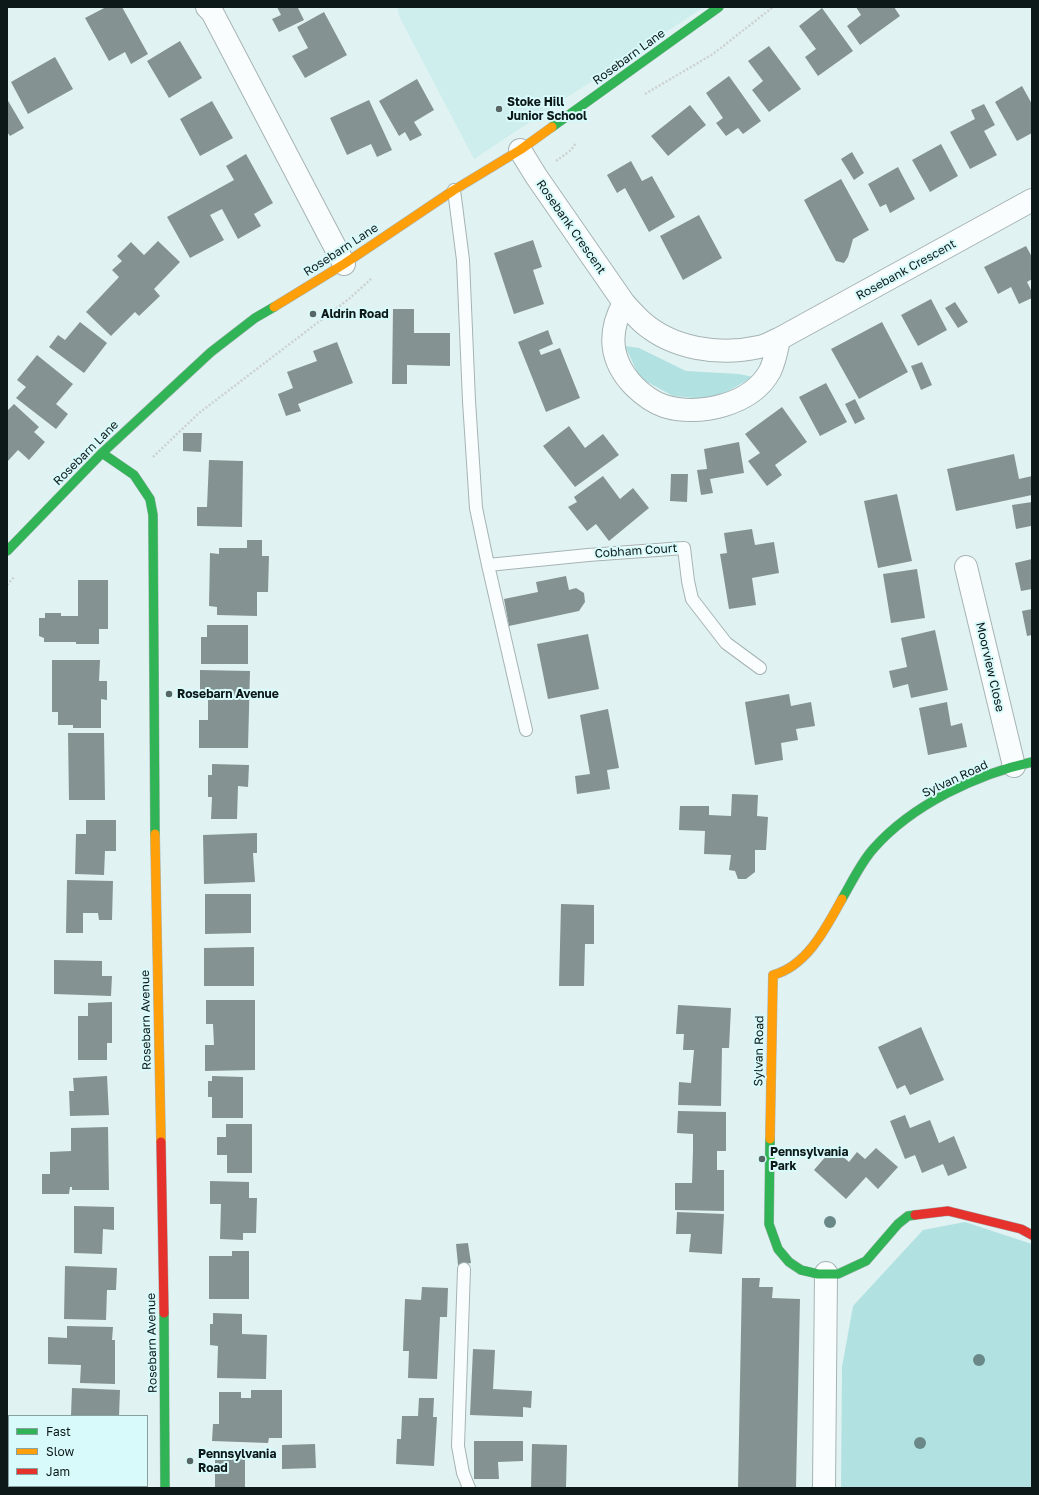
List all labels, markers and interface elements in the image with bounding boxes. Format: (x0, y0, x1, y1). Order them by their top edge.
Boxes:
street label: Rosebarn Lane (590, 26, 668, 88)
place label: Stoke Hill Junior School (507, 95, 587, 123)
marker: Stoke Hill Junior School (494, 104, 504, 114)
street label: Rosebank Crescent (533, 177, 609, 277)
street label: Rosebarn Lane (301, 221, 381, 279)
street label: Rosebank Crescent (854, 237, 958, 303)
place label: Aldrin Road (321, 307, 389, 321)
marker: Aldrin Road (308, 309, 318, 319)
street label: Rosebarn Lane (51, 418, 121, 488)
street label: Cobham Court (594, 541, 678, 561)
street label: Moorview Close (973, 621, 1007, 713)
place label: Rosebarn Avenue (177, 687, 279, 701)
marker: Rosebarn Avenue (164, 689, 174, 699)
street label: Sylvan Road (920, 758, 990, 800)
street label: Rosebarn Avenue (138, 970, 154, 1070)
street label: Sylvan Road (751, 1015, 767, 1087)
place label: Pennsylvania Park (770, 1145, 848, 1173)
marker: Pennsylvania Park (757, 1154, 767, 1164)
street label: Rosebarn Avenue (144, 1293, 160, 1393)
legend (8, 1415, 148, 1487)
text: Fast (46, 1424, 71, 1439)
text: Slow (46, 1444, 74, 1459)
place label: Pennsylvania Road (198, 1447, 276, 1475)
marker: Pennsylvania Road (185, 1456, 195, 1466)
text: Jam (46, 1464, 70, 1479)

